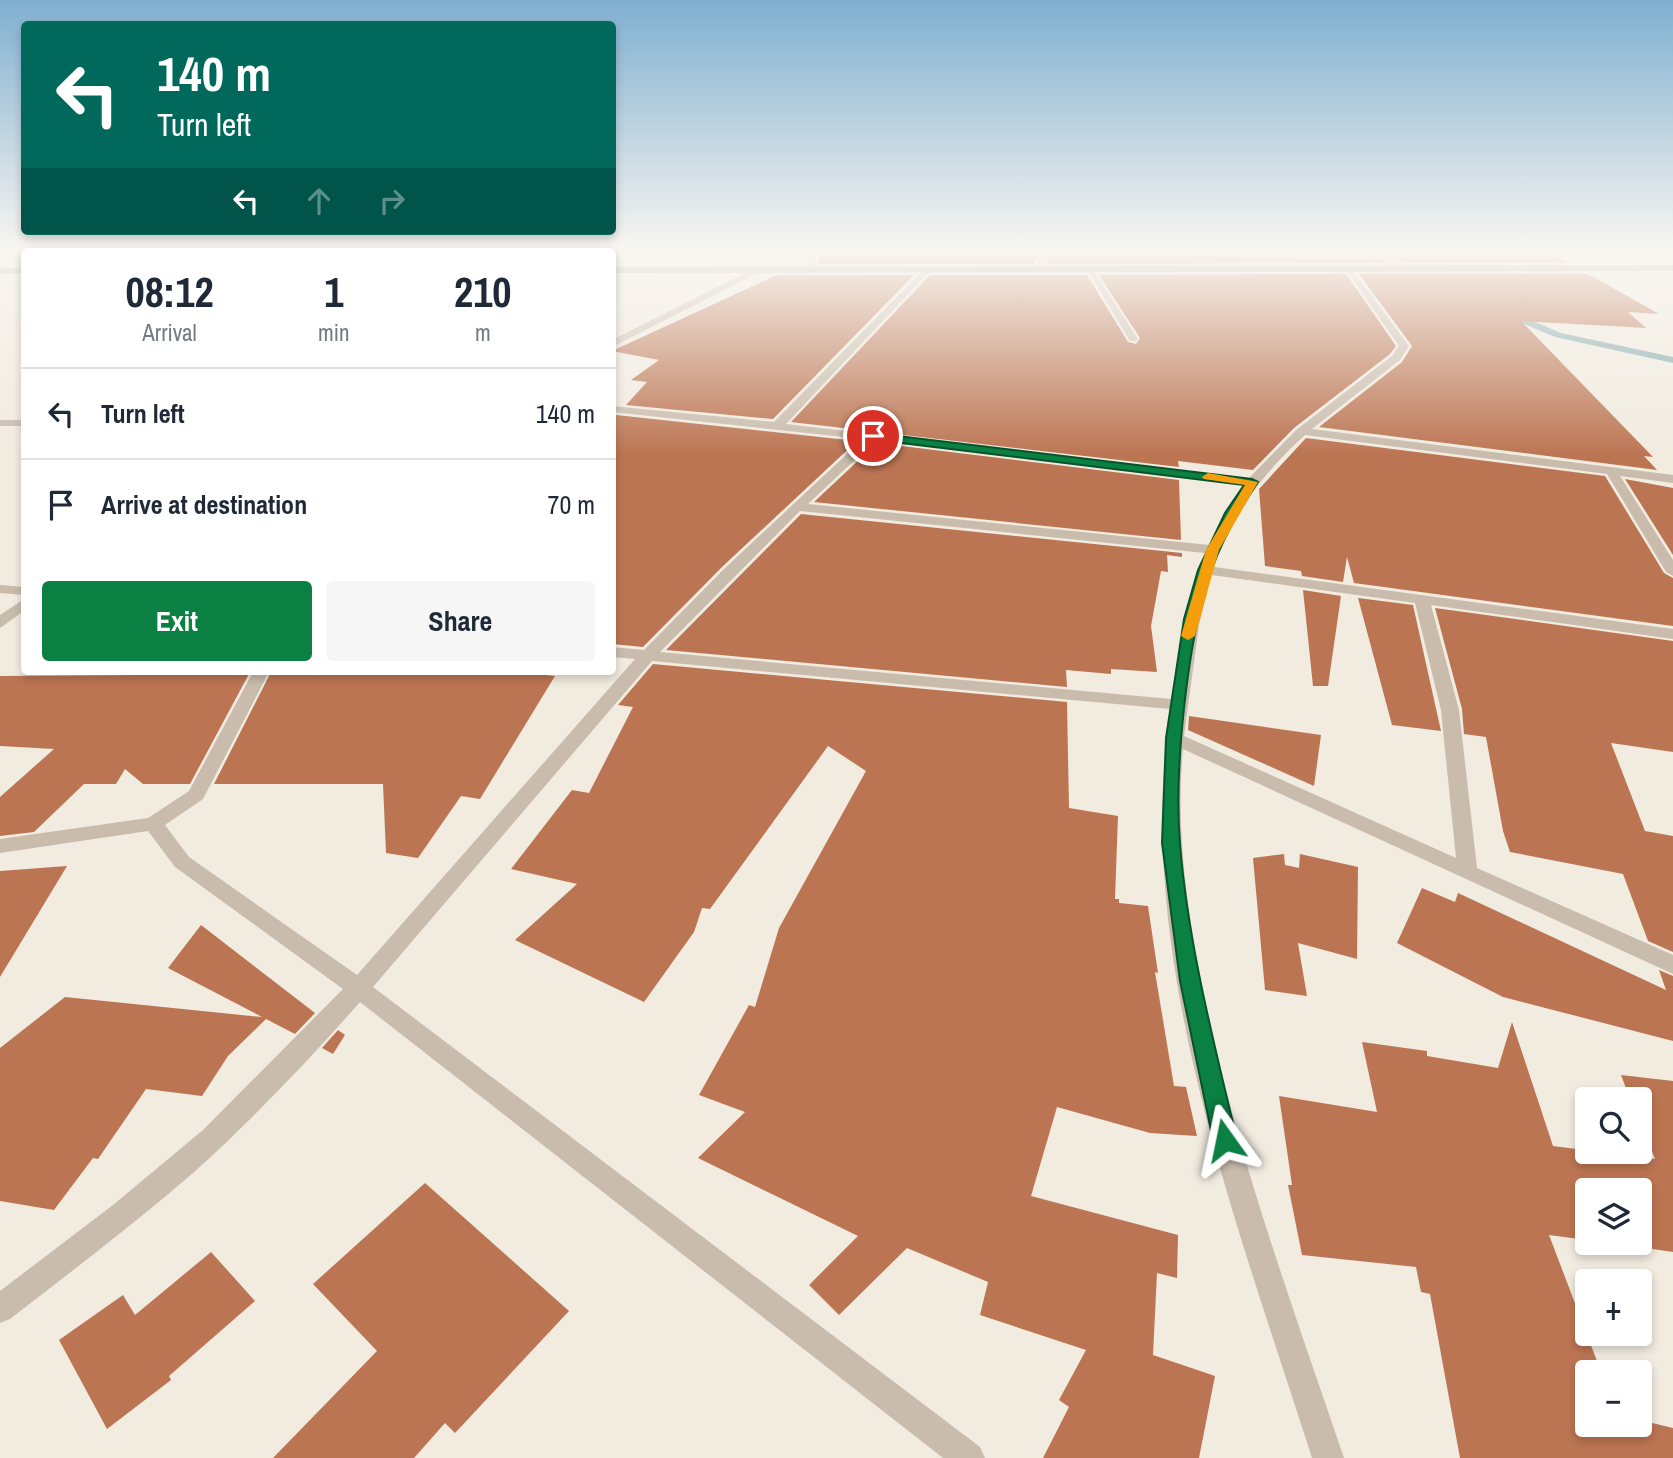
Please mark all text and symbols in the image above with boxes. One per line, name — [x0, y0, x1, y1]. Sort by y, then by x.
text: 140 m — [157, 40, 271, 106]
icon: left — [42, 49, 133, 140]
text: Turn left — [157, 103, 251, 146]
icon: left — [227, 182, 265, 220]
icon: ahead — [300, 182, 338, 220]
icon: right — [373, 182, 411, 220]
text: 08:12 — [126, 264, 214, 320]
text: 1 — [324, 264, 343, 320]
text: 210 — [454, 264, 512, 320]
text: Arrival — [142, 317, 197, 348]
text: min — [318, 317, 350, 348]
text: m — [475, 317, 491, 348]
icon: left — [42, 395, 80, 433]
text: Turn left — [101, 396, 185, 431]
text: 140 m — [536, 396, 595, 431]
pin — [843, 406, 903, 466]
icon: arrive — [854, 417, 892, 455]
icon: arrive — [42, 486, 80, 524]
text: Arrive at destination — [101, 487, 307, 522]
text: 70 m — [548, 487, 595, 522]
button: Exit — [42, 581, 312, 661]
button: Share — [326, 581, 595, 661]
map controls — [1575, 1087, 1652, 1437]
button: search — [1575, 1087, 1652, 1164]
position arrow — [1188, 1103, 1262, 1177]
button: layers — [1575, 1178, 1652, 1255]
button: + — [1575, 1269, 1652, 1346]
button: − — [1575, 1360, 1652, 1437]

